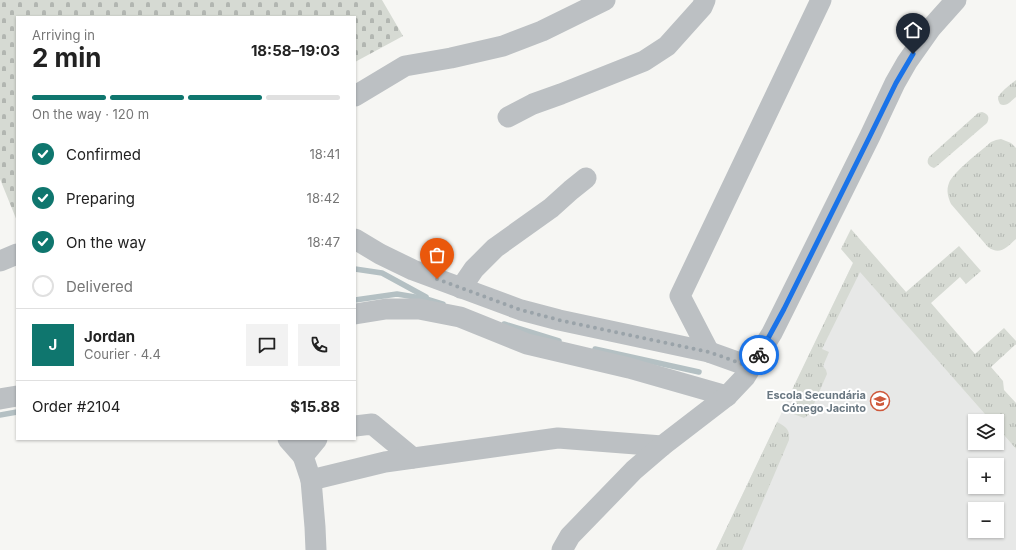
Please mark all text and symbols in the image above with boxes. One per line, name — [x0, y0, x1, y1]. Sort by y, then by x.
pin — [896, 13, 930, 54]
icon: home — [902, 19, 924, 41]
text: Arriving in — [32, 27, 95, 43]
text: 18:58–19:03 — [251, 41, 340, 60]
text: 2 min — [32, 42, 102, 73]
text: On the way · 120 m — [32, 106, 149, 122]
icon: check — [32, 143, 54, 165]
text: Confirmed — [66, 145, 141, 164]
text: 18:41 — [309, 146, 340, 162]
icon: check — [32, 187, 54, 209]
text: Preparing — [66, 189, 135, 208]
text: 18:42 — [307, 190, 340, 206]
icon: check — [32, 231, 54, 253]
text: On the way — [66, 233, 146, 252]
text: 18:47 — [307, 234, 340, 250]
pin — [420, 238, 454, 279]
icon: bag — [426, 244, 448, 266]
text: Delivered — [66, 277, 133, 296]
button: chat — [246, 324, 288, 366]
button: phone — [298, 324, 340, 366]
text: Jordan — [84, 327, 135, 346]
text: J — [49, 335, 57, 354]
courier — [739, 335, 779, 375]
icon: bike — [748, 344, 770, 366]
text: Courier · 4.4 — [84, 346, 161, 362]
place label: Escola Secundária Cónego Jacinto — [767, 388, 866, 415]
school or university icon: Escola Secundária Cónego Jacinto — [869, 390, 891, 412]
text: Order #2104 — [32, 397, 121, 416]
text: $15.88 — [290, 397, 340, 416]
map controls — [968, 414, 1004, 538]
button: layers — [968, 414, 1004, 450]
button: + — [968, 458, 1004, 494]
button: − — [968, 502, 1004, 538]

